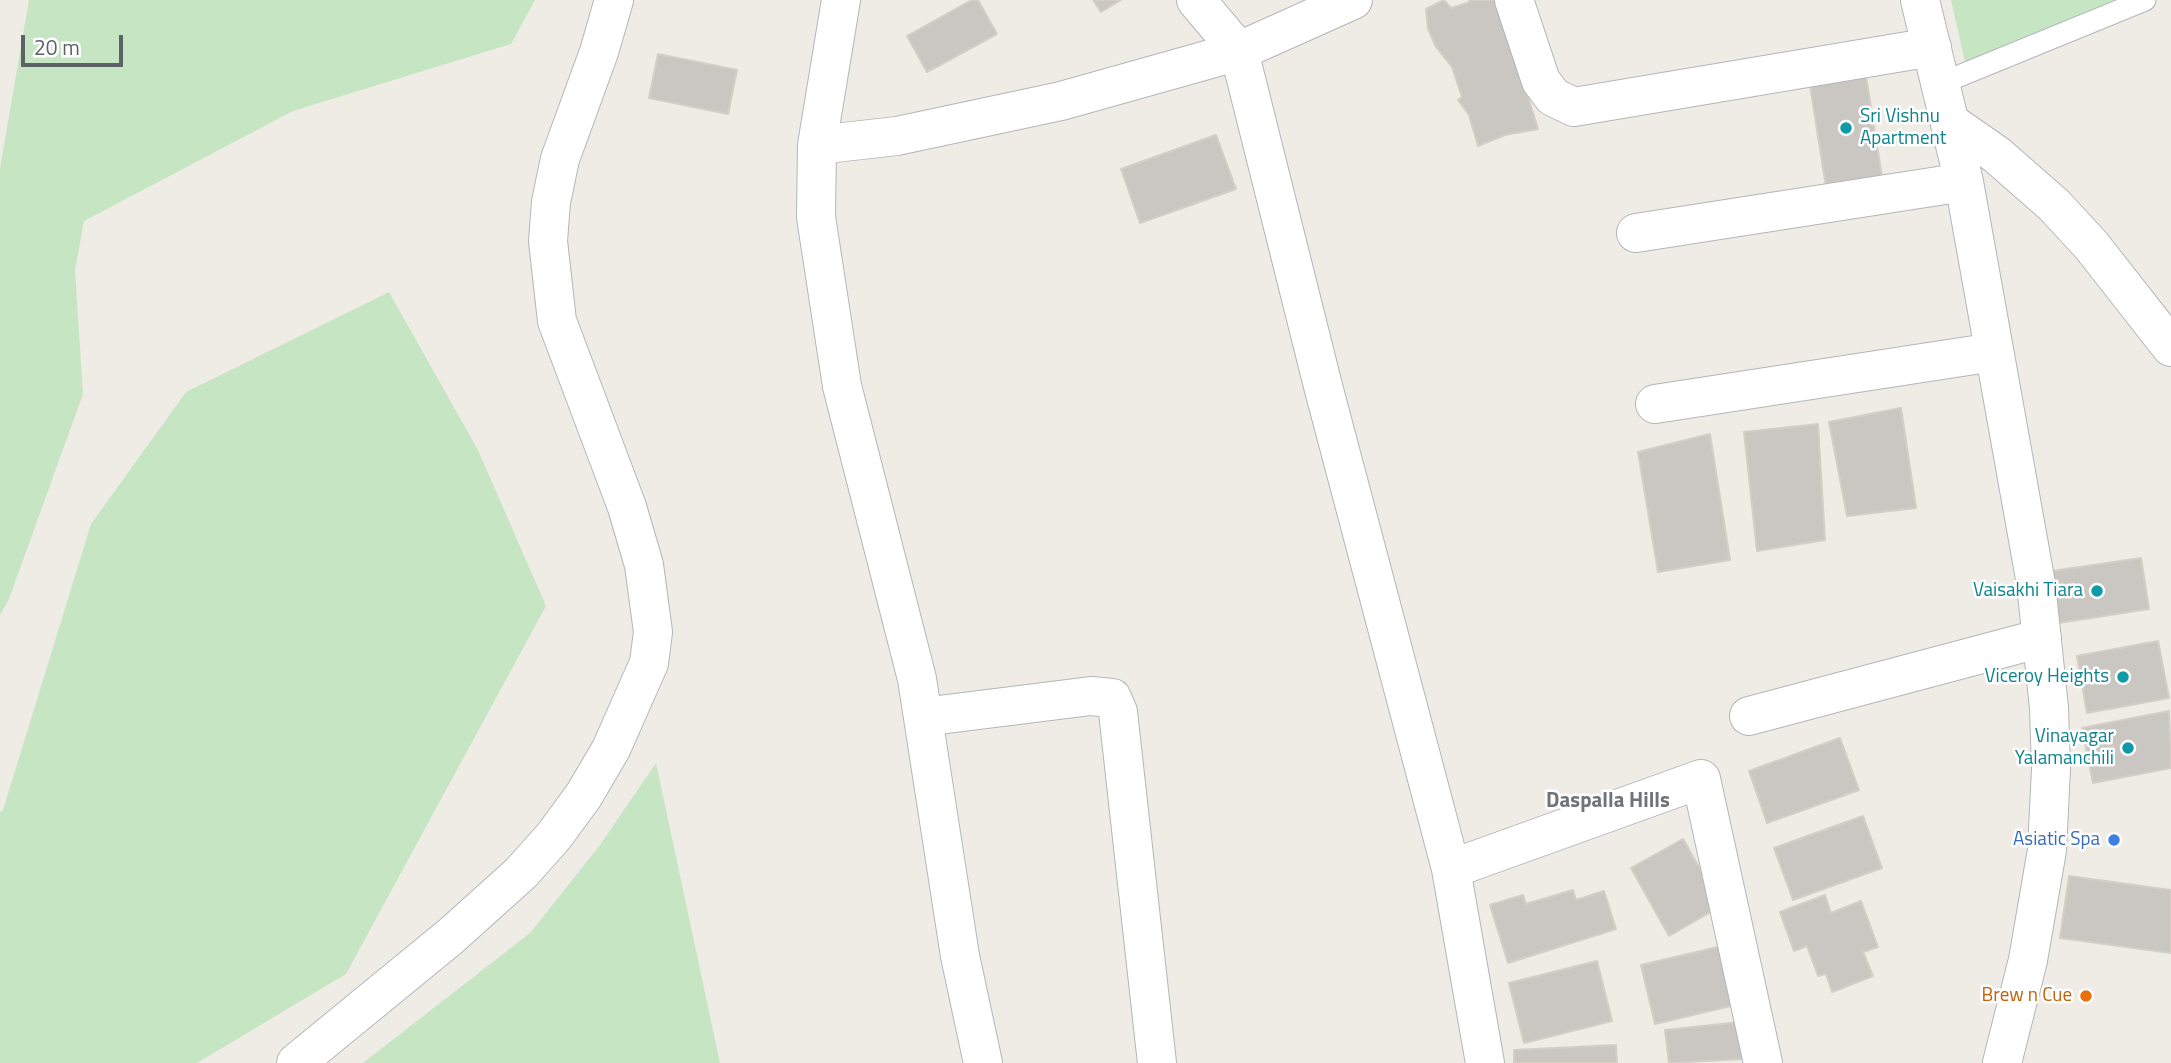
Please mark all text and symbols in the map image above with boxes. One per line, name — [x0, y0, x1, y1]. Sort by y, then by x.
scale bar — [24, 21, 126, 65]
text: 20 m — [34, 31, 80, 63]
place label: Sri Vishnu Apartment — [1860, 106, 1946, 150]
marker: Sri Vishnu Apartment — [1838, 120, 1854, 136]
place label: Vaisakhi Tiara — [1973, 580, 2083, 602]
marker: Vaisakhi Tiara — [2089, 583, 2105, 599]
place label: Viceroy Heights — [1985, 666, 2109, 688]
marker: Viceroy Heights — [2115, 669, 2131, 685]
place label: Vinayagar Yalamanchili — [2015, 726, 2114, 770]
marker: Vinayagar Yalamanchili — [2120, 740, 2136, 756]
district label: Daspalla Hills — [1546, 789, 1670, 815]
place label: Asiatic Spa — [2013, 829, 2100, 851]
marker: Asiatic Spa — [2106, 832, 2122, 848]
place label: Brew n Cue — [1982, 985, 2072, 1007]
marker: Brew n Cue — [2078, 988, 2094, 1004]

